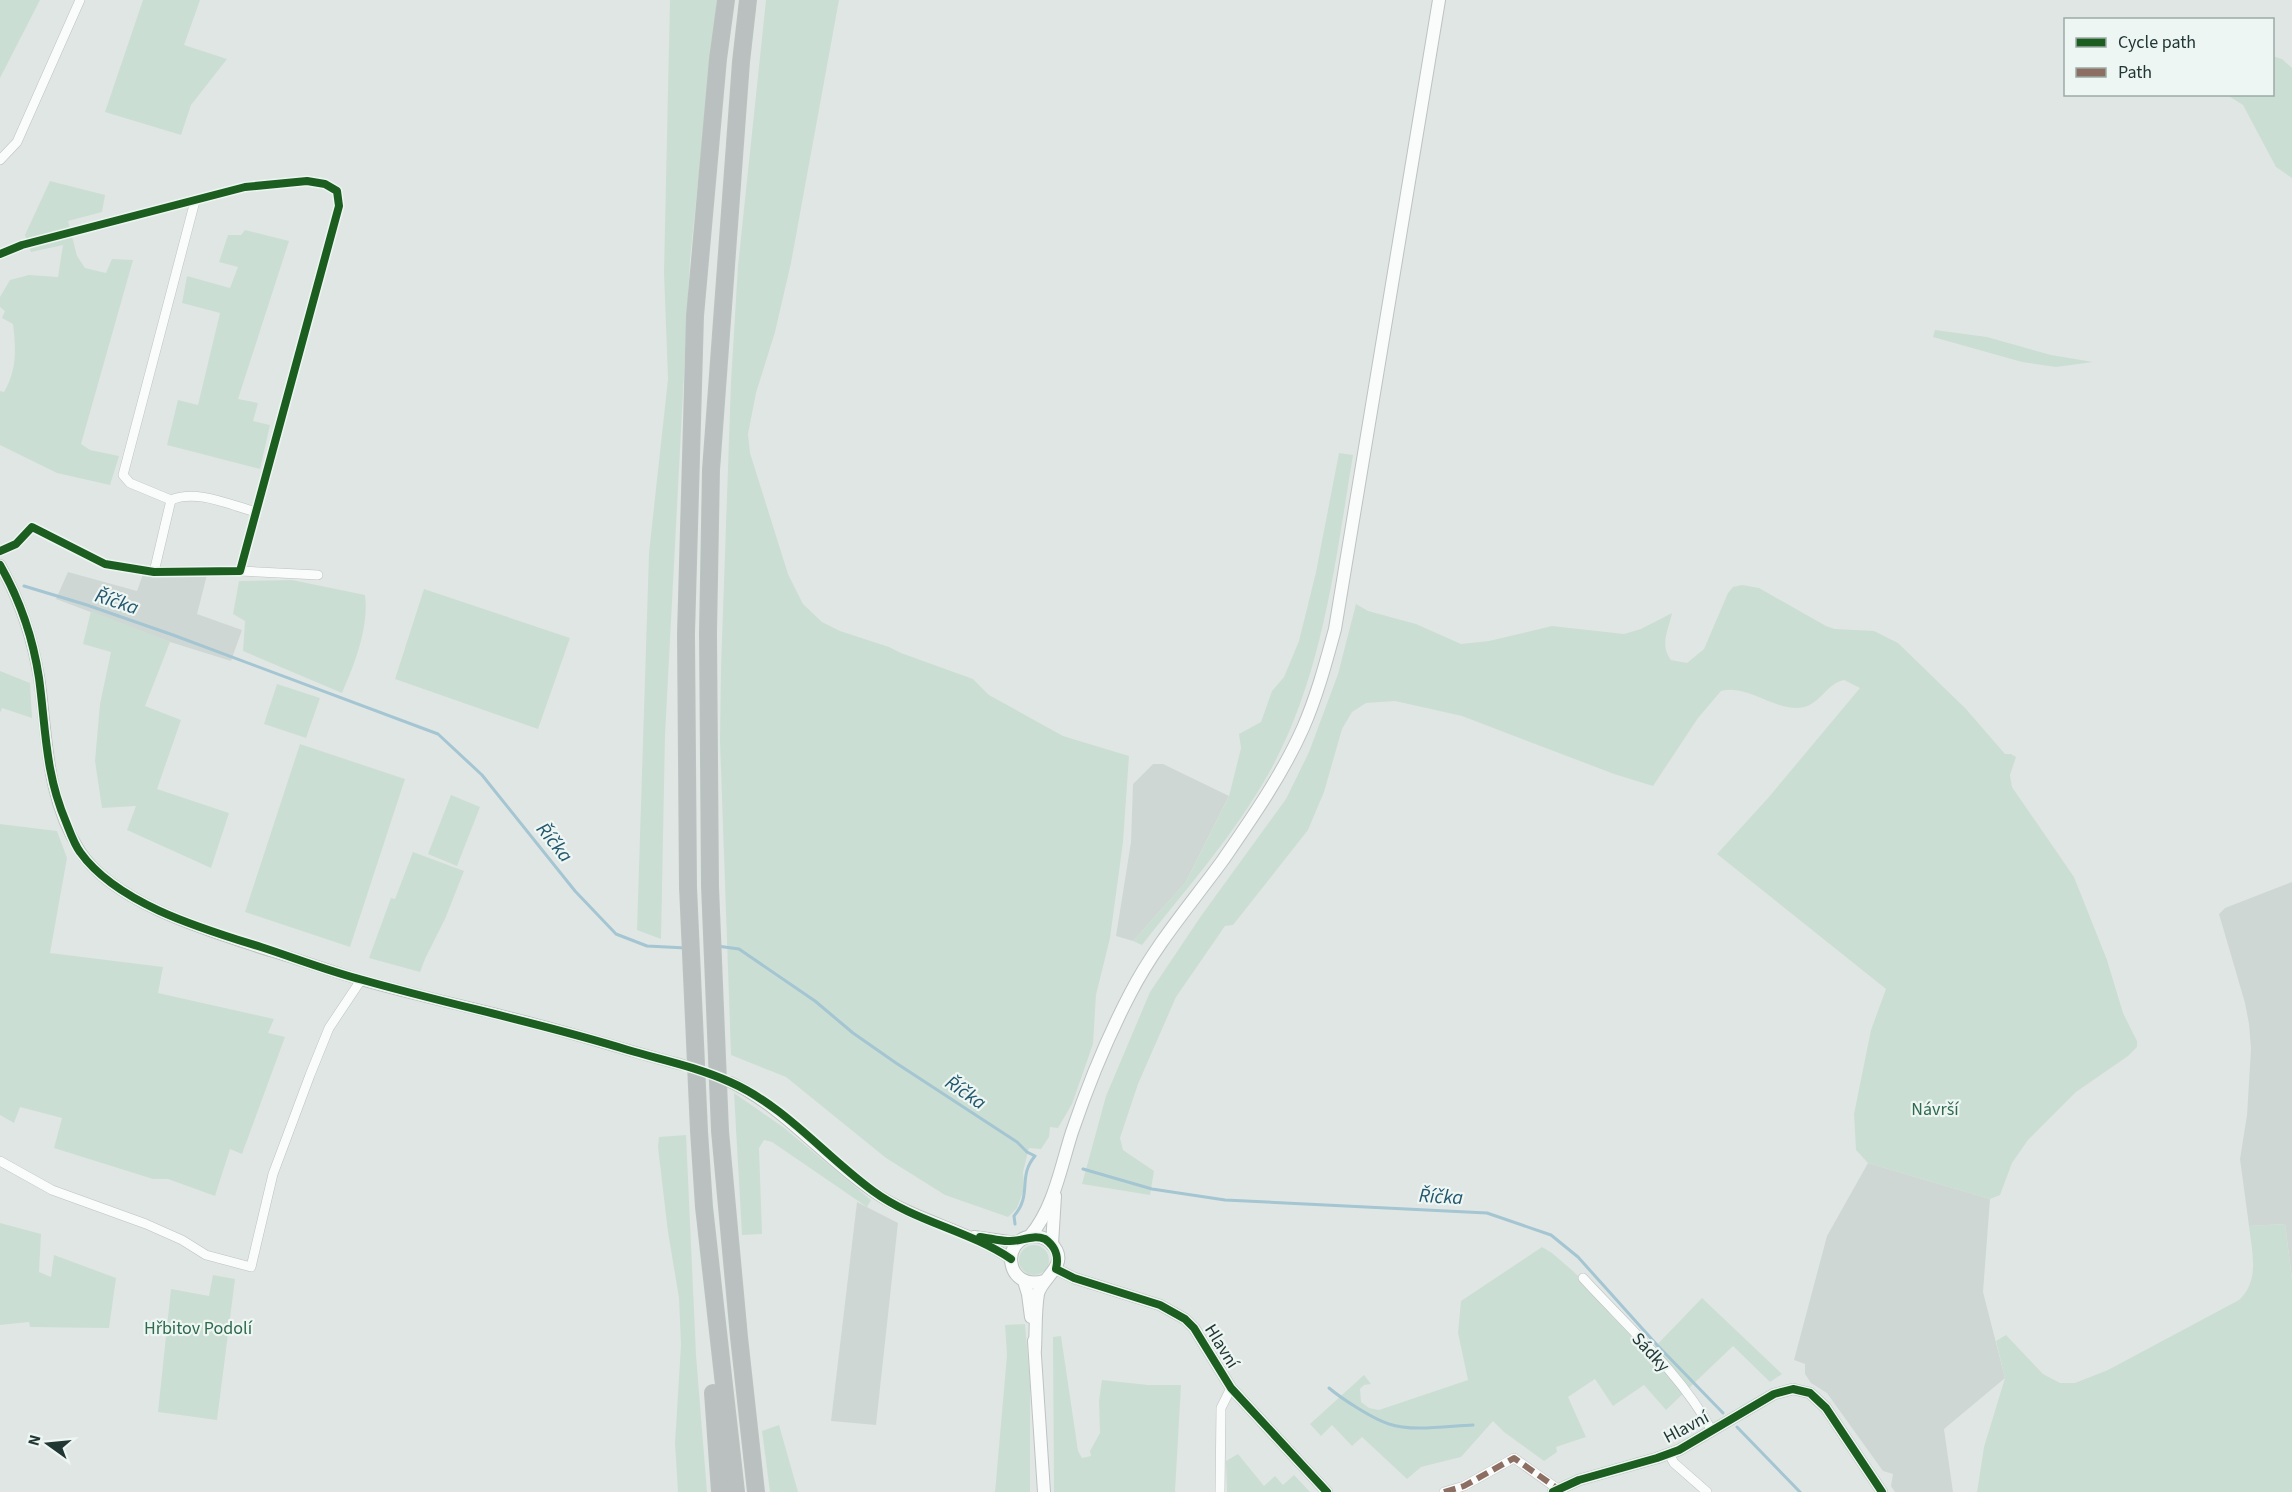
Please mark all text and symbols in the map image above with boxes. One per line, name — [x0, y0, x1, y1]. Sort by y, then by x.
legend — [2064, 18, 2274, 96]
text: Cycle path — [2118, 30, 2196, 55]
text: Path — [2118, 60, 2152, 85]
water label: Říčka — [91, 582, 142, 622]
water label: Říčka — [529, 817, 579, 869]
water label: Říčka — [939, 1069, 992, 1117]
park label: Návrší — [1911, 1097, 1959, 1122]
water label: Říčka — [1418, 1182, 1464, 1212]
park label: Hřbitov Podolí — [144, 1316, 253, 1341]
street label: Hlavní — [1198, 1319, 1245, 1374]
street label: Sádky — [1626, 1327, 1676, 1378]
street label: Hlavní — [1659, 1405, 1714, 1450]
north arrow — [18, 1414, 78, 1474]
text: N — [22, 1432, 46, 1448]

